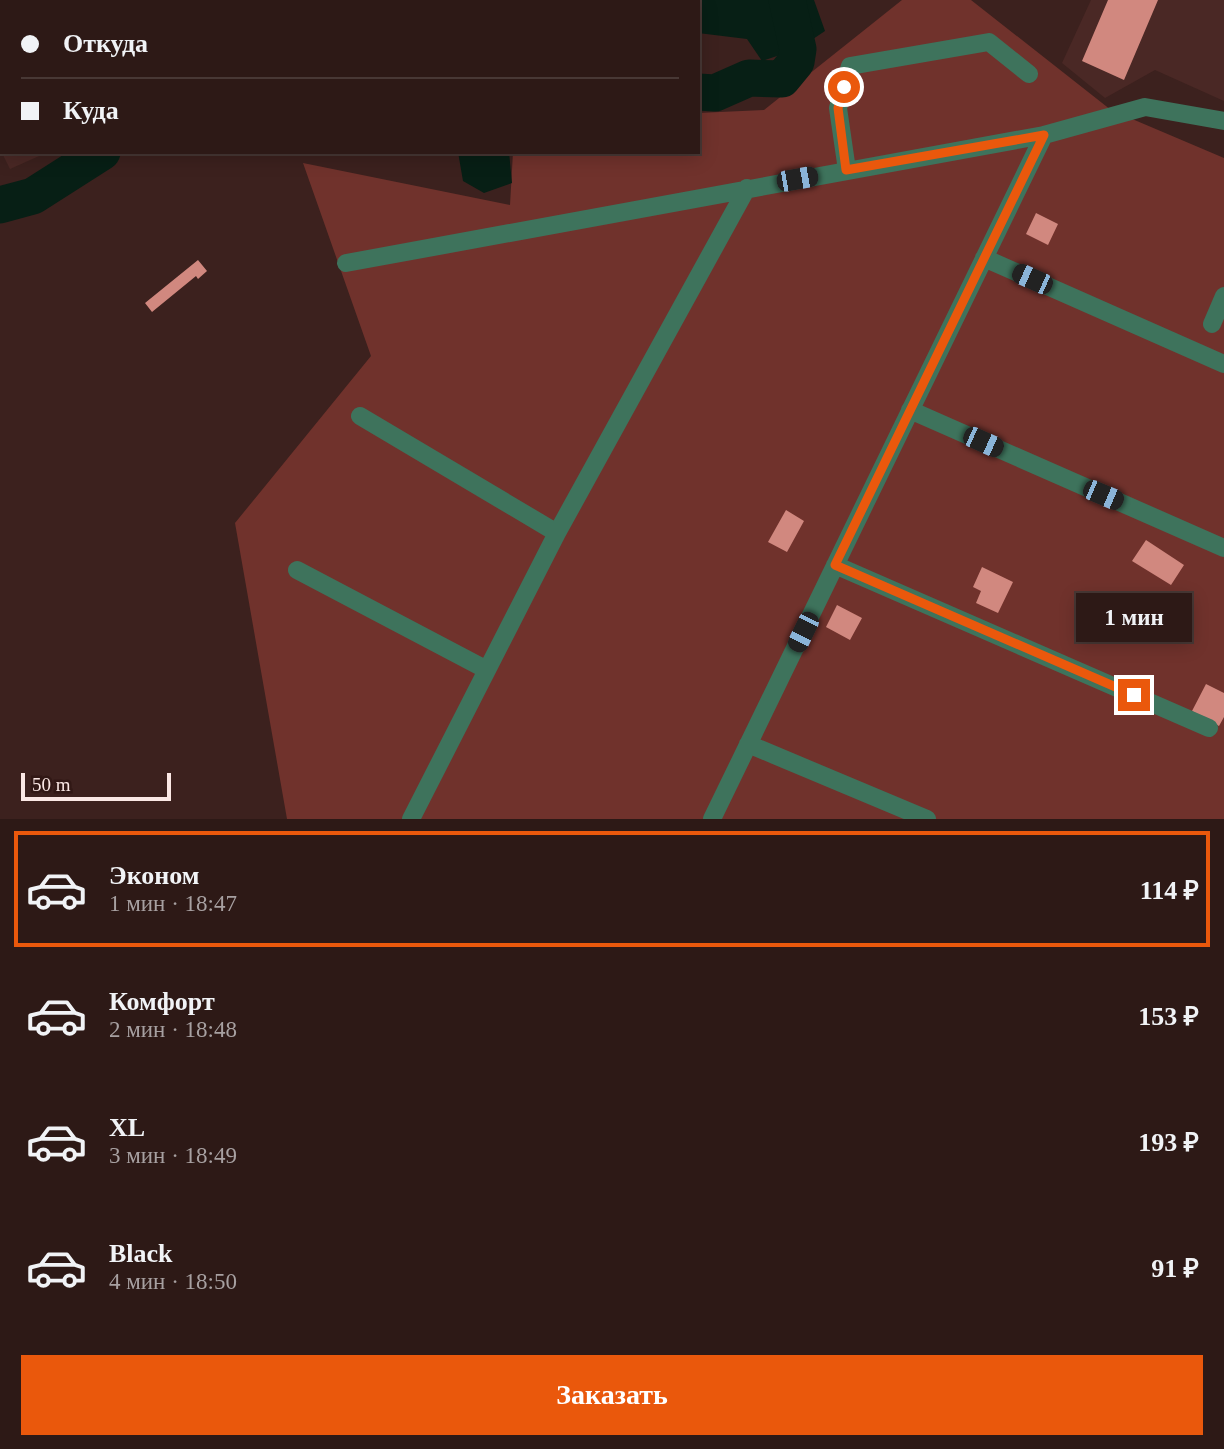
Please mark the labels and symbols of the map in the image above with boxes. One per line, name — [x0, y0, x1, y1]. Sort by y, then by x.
route start — [828, 71, 860, 103]
car — [775, 165, 820, 193]
car — [1009, 261, 1056, 297]
car — [960, 424, 1007, 460]
car — [1080, 477, 1127, 513]
callout: 1 мин — [1076, 594, 1192, 642]
car — [785, 609, 822, 655]
route end — [1118, 679, 1150, 711]
scale bar — [21, 770, 172, 802]

